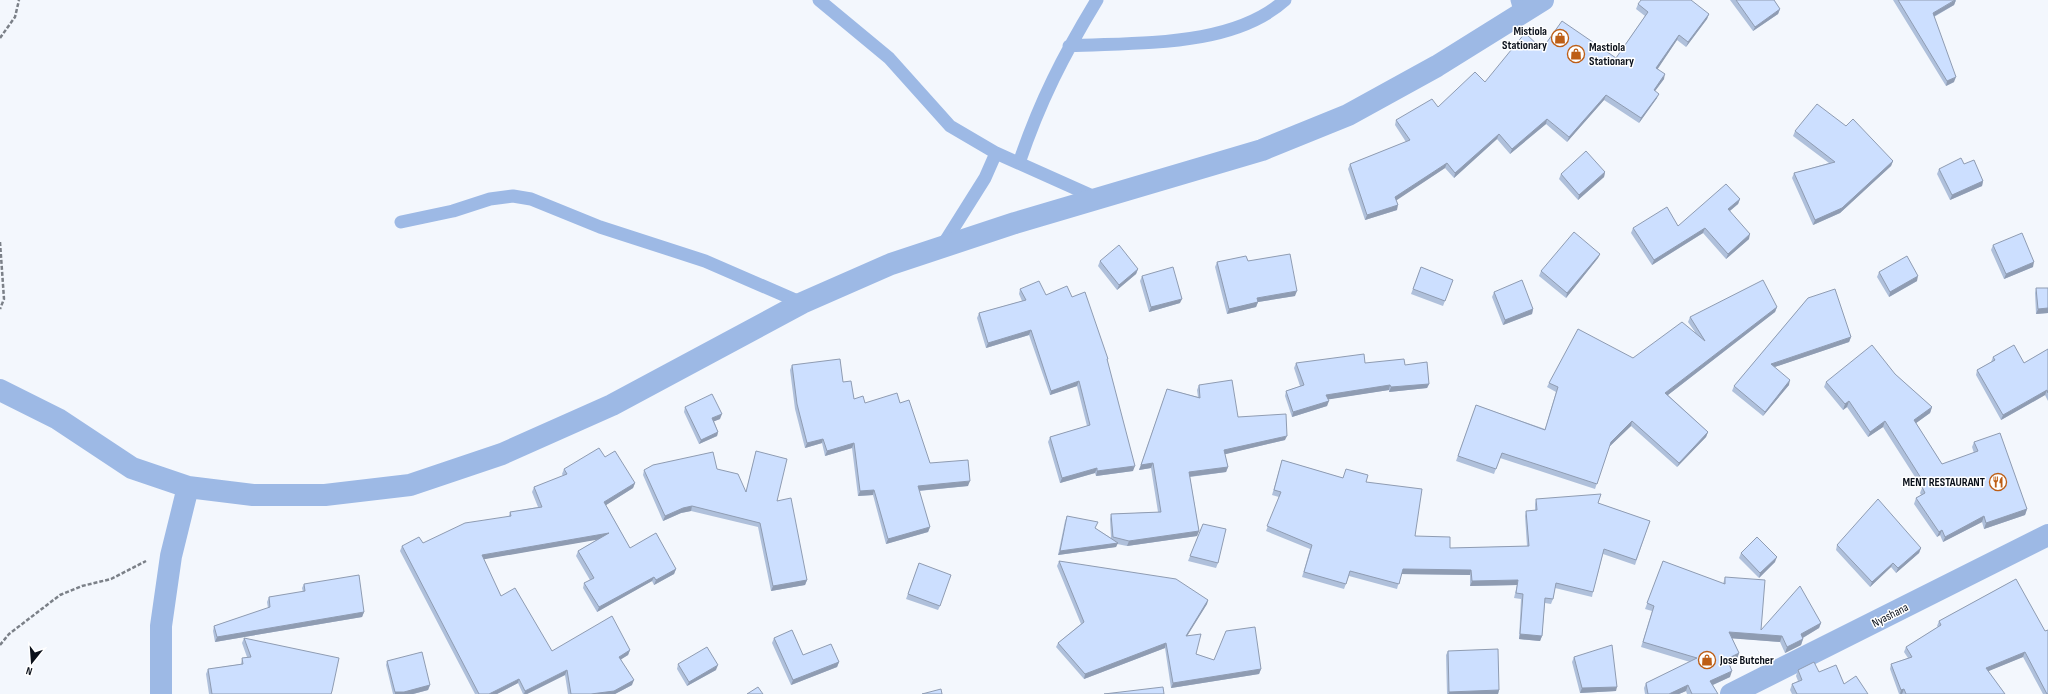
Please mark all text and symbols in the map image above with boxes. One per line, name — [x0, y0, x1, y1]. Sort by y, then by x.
place label: Mistiola Stationary — [1502, 24, 1547, 53]
shop icon: Mistiola Stationary — [1550, 28, 1570, 48]
place label: Mastiola Stationary — [1589, 40, 1634, 69]
shop icon: Mastiola Stationary — [1566, 44, 1586, 64]
restaurant icon: MENT RESTAURANT — [1988, 472, 2008, 492]
place label: MENT RESTAURANT — [1902, 475, 1985, 490]
street label: Nyashana — [1869, 600, 1911, 631]
north arrow — [12, 642, 52, 682]
shop icon: Jose Butcher — [1697, 650, 1717, 670]
place label: Jose Butcher — [1719, 653, 1774, 668]
text: N — [24, 664, 34, 678]

